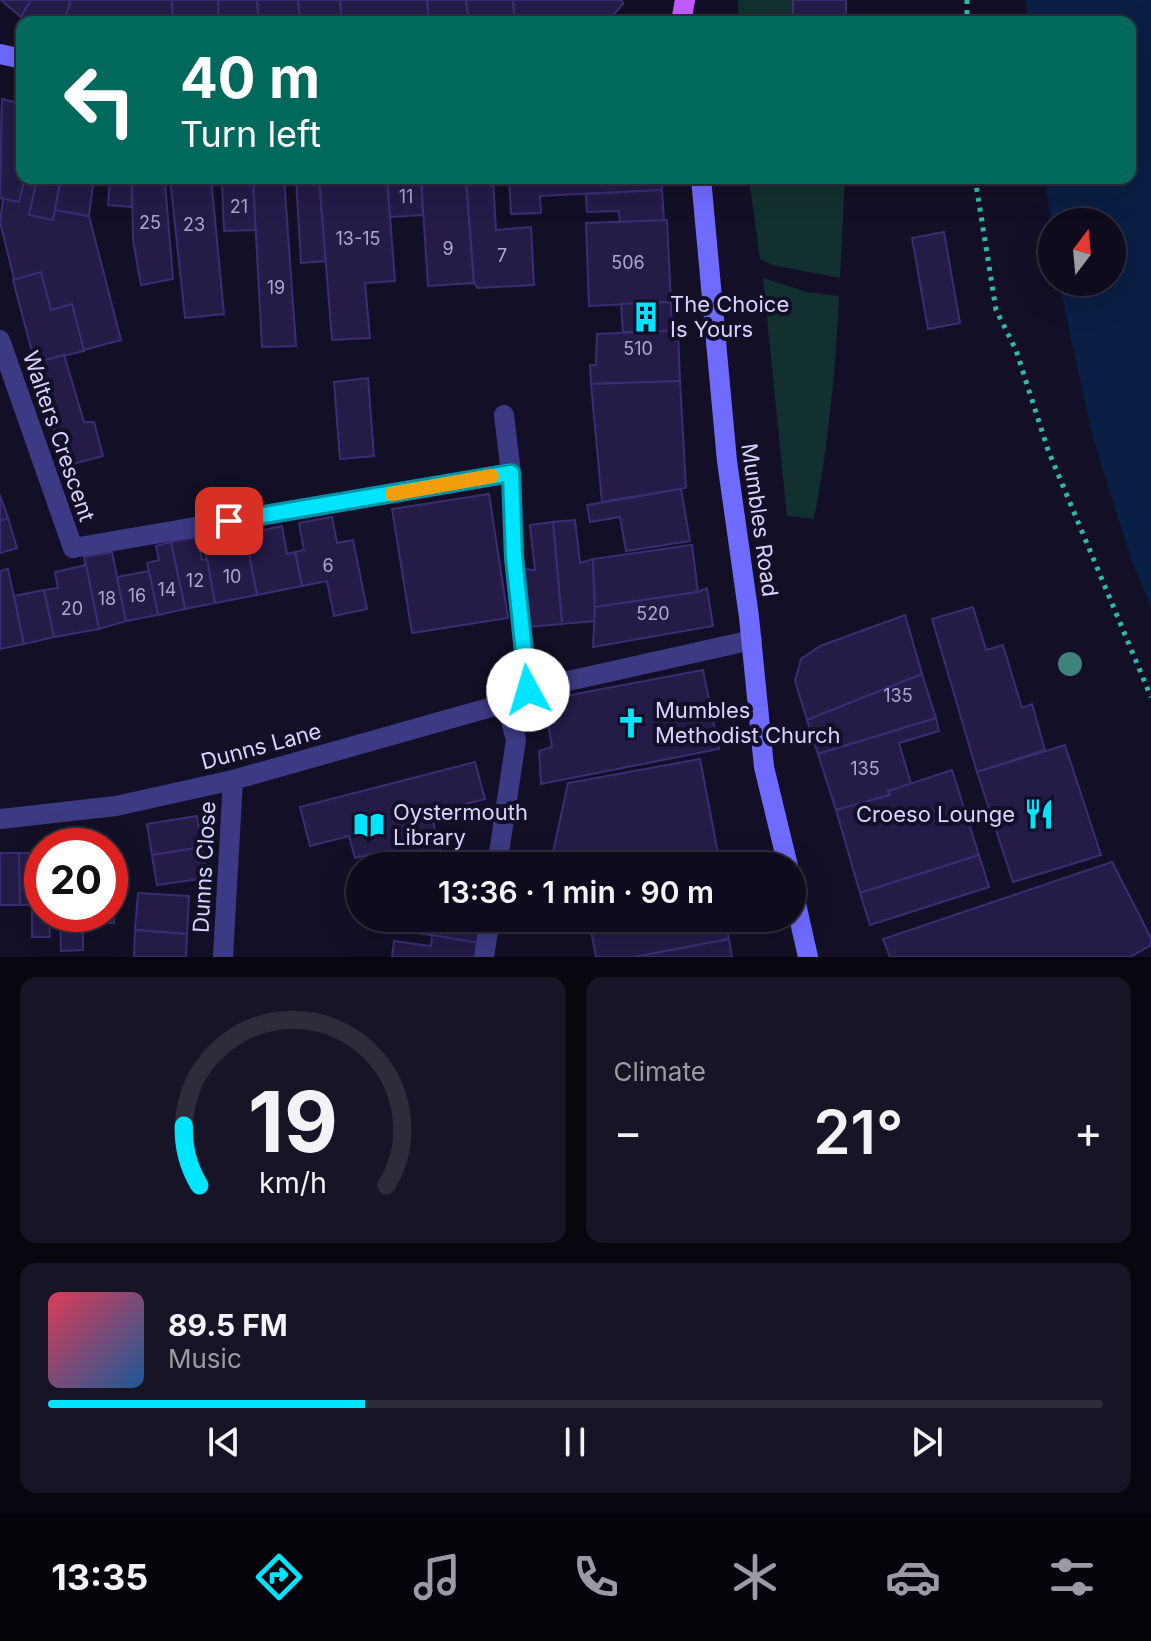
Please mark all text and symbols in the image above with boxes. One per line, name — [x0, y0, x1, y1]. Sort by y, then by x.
text: 40 m — [180, 44, 320, 112]
icon: left — [48, 48, 152, 152]
text: Turn left — [180, 112, 321, 156]
house number: 11 — [399, 186, 413, 207]
house number: 21 — [230, 196, 248, 217]
north arrow — [1038, 208, 1126, 296]
map controls — [1038, 208, 1126, 296]
house number: 25 — [139, 212, 161, 233]
house number: 23 — [183, 214, 205, 235]
house number: 13-15 — [336, 228, 380, 249]
house number: 9 — [442, 238, 454, 259]
house number: 7 — [497, 245, 507, 266]
house number: 506 — [611, 252, 645, 273]
house number: 19 — [267, 277, 285, 298]
place label: The Choice Is Yours — [670, 291, 789, 342]
building icon: The Choice Is Yours — [629, 300, 663, 334]
house number: 510 — [623, 338, 653, 359]
street label: Walters Crescent — [18, 347, 100, 525]
street label: Mumbles Road — [736, 442, 784, 598]
pin — [195, 487, 263, 555]
icon: arrive — [207, 499, 251, 543]
house number: 6 — [322, 555, 334, 576]
house number: 10 — [223, 566, 241, 587]
house number: 12 — [186, 570, 204, 591]
house number: 14 — [158, 579, 176, 600]
house number: 16 — [128, 585, 146, 606]
house number: 18 — [98, 588, 116, 609]
house number: 20 — [61, 598, 83, 619]
house number: 520 — [636, 603, 670, 624]
position arrow — [486, 648, 570, 732]
house number: 135 — [883, 685, 913, 706]
place label: Mumbles Methodist Church — [655, 697, 840, 748]
church icon: Mumbles Methodist Church — [614, 706, 648, 740]
street label: Dunns Lane — [198, 717, 324, 775]
house number: 135 — [850, 758, 880, 779]
restaurant icon: Croeso Lounge — [1022, 797, 1056, 831]
place label: Oystermouth Library — [393, 799, 528, 850]
street label: Dunns Close — [188, 801, 220, 933]
place label: Croeso Lounge — [856, 801, 1015, 827]
library icon: Oystermouth Library — [352, 808, 386, 842]
speed limit sign: 20 — [24, 828, 128, 932]
text: 13:36 · 1 min · 90 m — [438, 874, 714, 910]
text: Climate — [614, 1056, 706, 1087]
text: 19 — [248, 1071, 338, 1172]
text: 21° — [813, 1096, 903, 1168]
text: − — [614, 1105, 643, 1159]
text: + — [1074, 1105, 1103, 1159]
text: km/h — [259, 1165, 327, 1200]
text: 89.5 FM — [168, 1307, 288, 1343]
text: Music — [168, 1343, 242, 1374]
icon: previous — [202, 1420, 246, 1464]
icon: pause — [553, 1420, 597, 1464]
icon: next — [905, 1420, 949, 1464]
icon: directions — [251, 1549, 307, 1605]
icon: music — [409, 1549, 465, 1605]
icon: phone — [568, 1549, 624, 1605]
icon: climate — [727, 1549, 783, 1605]
icon: car — [885, 1549, 941, 1605]
icon: filters — [1044, 1549, 1100, 1605]
text: 13:35 — [51, 1555, 148, 1599]

